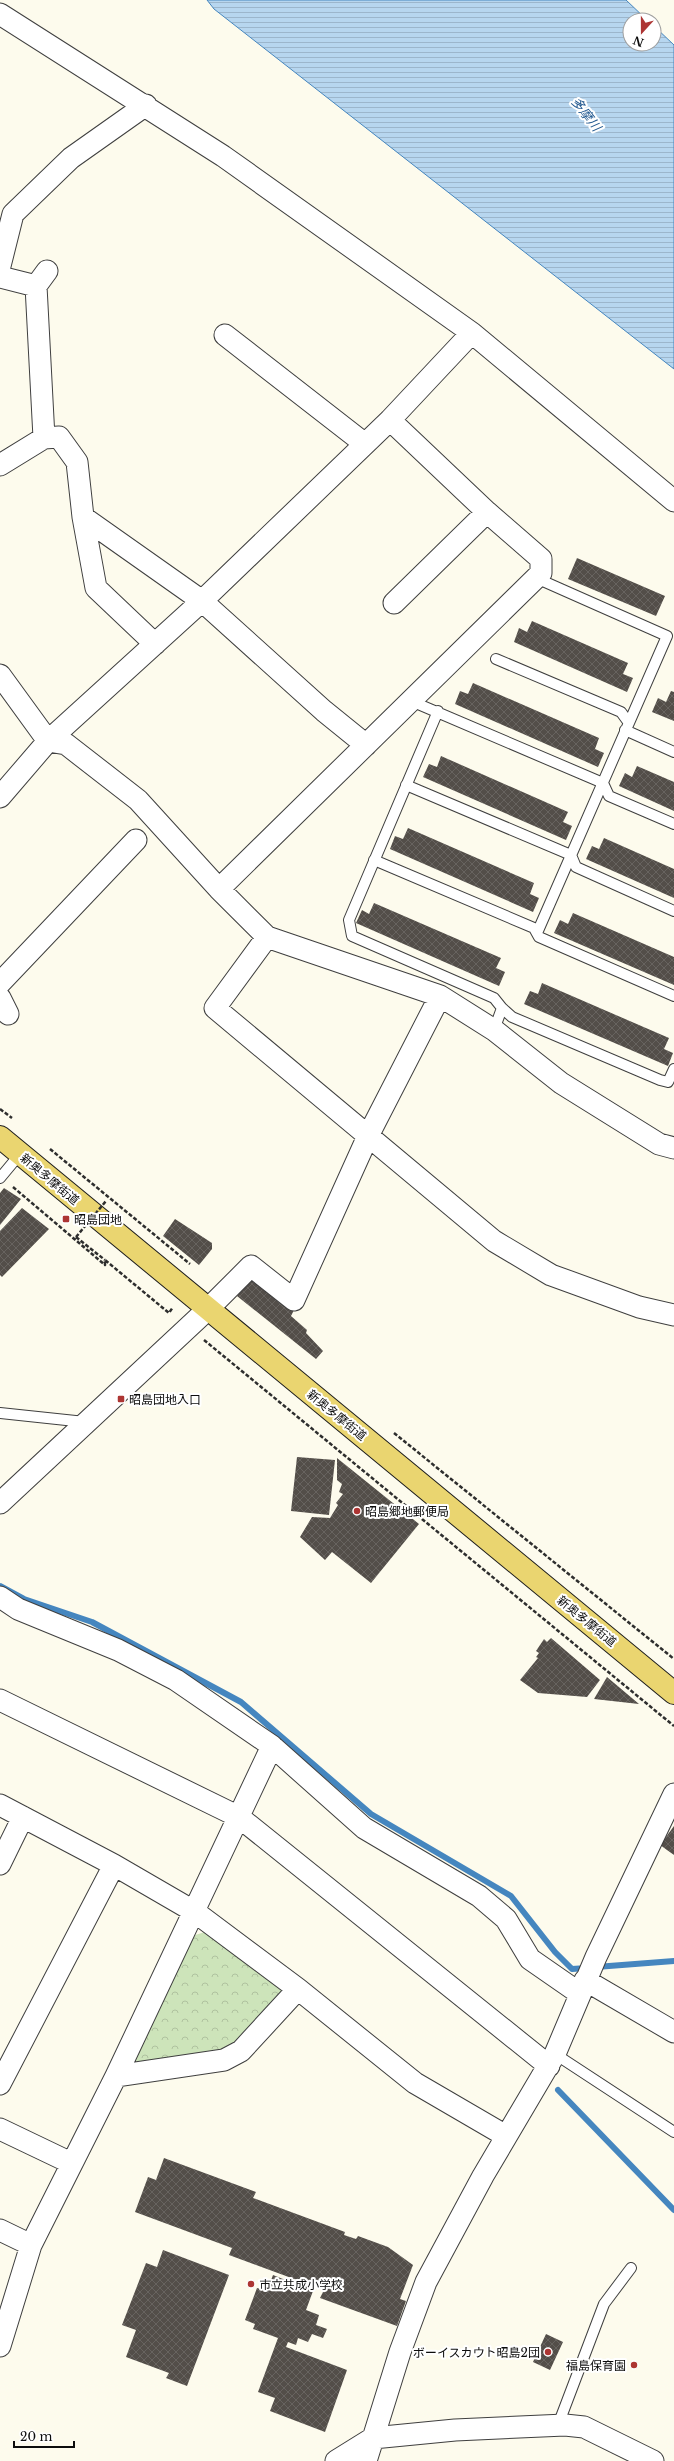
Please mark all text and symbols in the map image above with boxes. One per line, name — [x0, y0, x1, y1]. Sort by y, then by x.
north arrow — [622, 12, 662, 52]
text: N — [630, 33, 646, 50]
water label: 多摩川 — [567, 93, 606, 136]
street label: 新奥多摩街道 — [18, 1150, 82, 1208]
place label: 昭島団地 — [74, 1212, 122, 1227]
marker: 昭島団地 — [61, 1214, 71, 1224]
street label: 新奥多摩街道 — [304, 1387, 370, 1443]
place label: 昭島団地入口 — [129, 1392, 201, 1407]
marker: 昭島団地入口 — [116, 1394, 126, 1404]
place label: 昭島郷地郵便局 — [365, 1504, 449, 1519]
marker: 昭島郷地郵便局 — [352, 1506, 362, 1516]
street label: 新奥多摩街道 — [554, 1593, 620, 1649]
place label: 市立共成小学校 — [259, 2277, 343, 2292]
marker: 市立共成小学校 — [246, 2279, 256, 2289]
place label: ボーイスカウト昭島2団 — [413, 2345, 540, 2360]
marker: ボーイスカウト昭島2団 — [543, 2347, 553, 2357]
place label: 福島保育園 — [566, 2358, 626, 2373]
marker: 福島保育園 — [629, 2360, 639, 2370]
scale bar — [14, 2423, 74, 2449]
text: 20 m — [20, 2429, 52, 2444]

